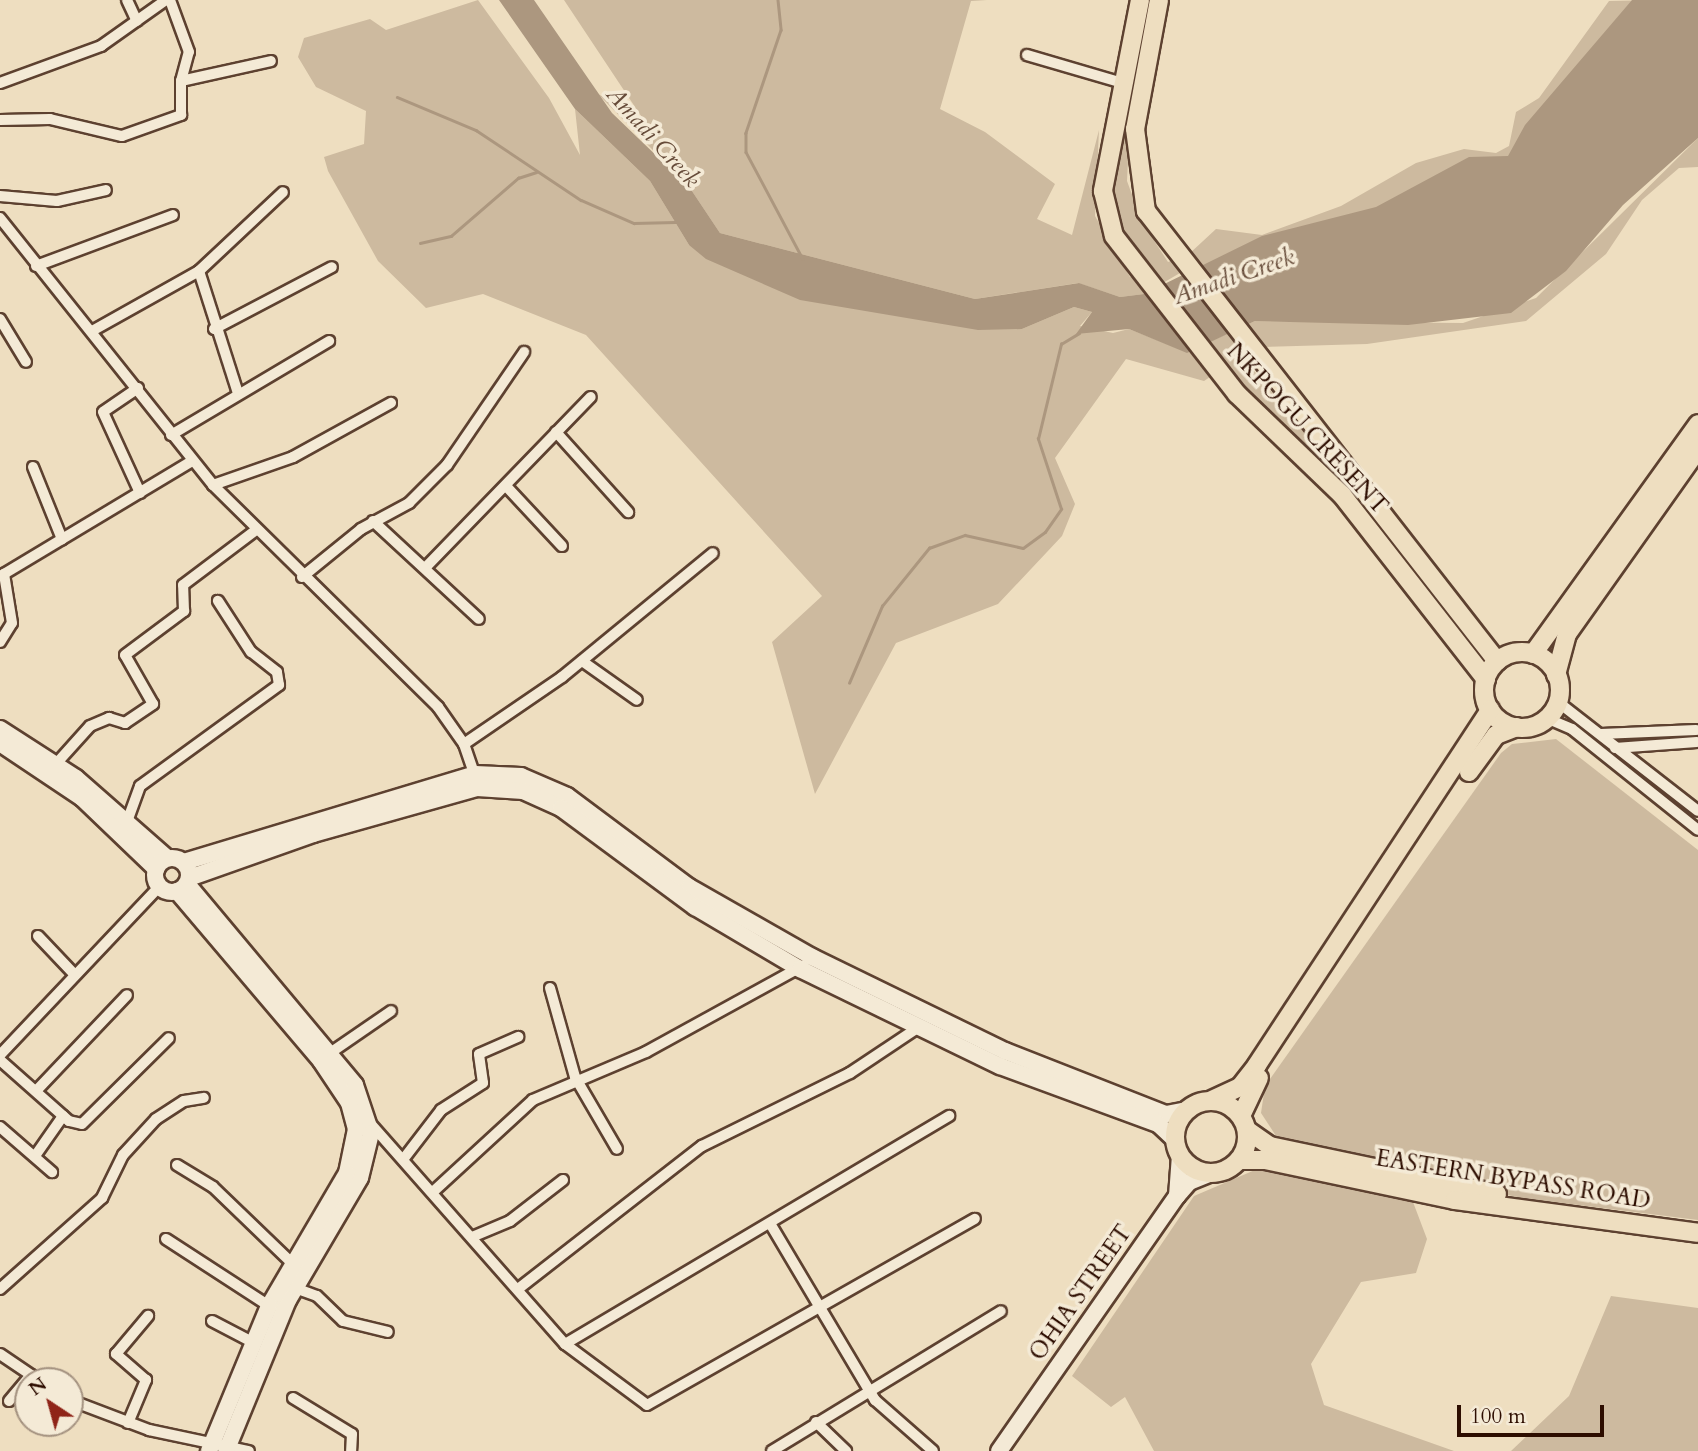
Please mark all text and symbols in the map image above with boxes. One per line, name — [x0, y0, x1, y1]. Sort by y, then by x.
water label: Amadi Creek — [600, 80, 706, 194]
water label: Amadi Creek — [1169, 243, 1299, 311]
street label: NKPOGU CRESENT — [1221, 338, 1393, 520]
street label: EASTERN BYPASS ROAD — [1374, 1145, 1652, 1215]
street label: OHIA STREET — [1024, 1220, 1138, 1366]
north arrow — [14, 1367, 84, 1437]
text: N — [24, 1371, 52, 1402]
scale bar — [1460, 1392, 1607, 1436]
text: 100 m — [1470, 1402, 1526, 1431]

